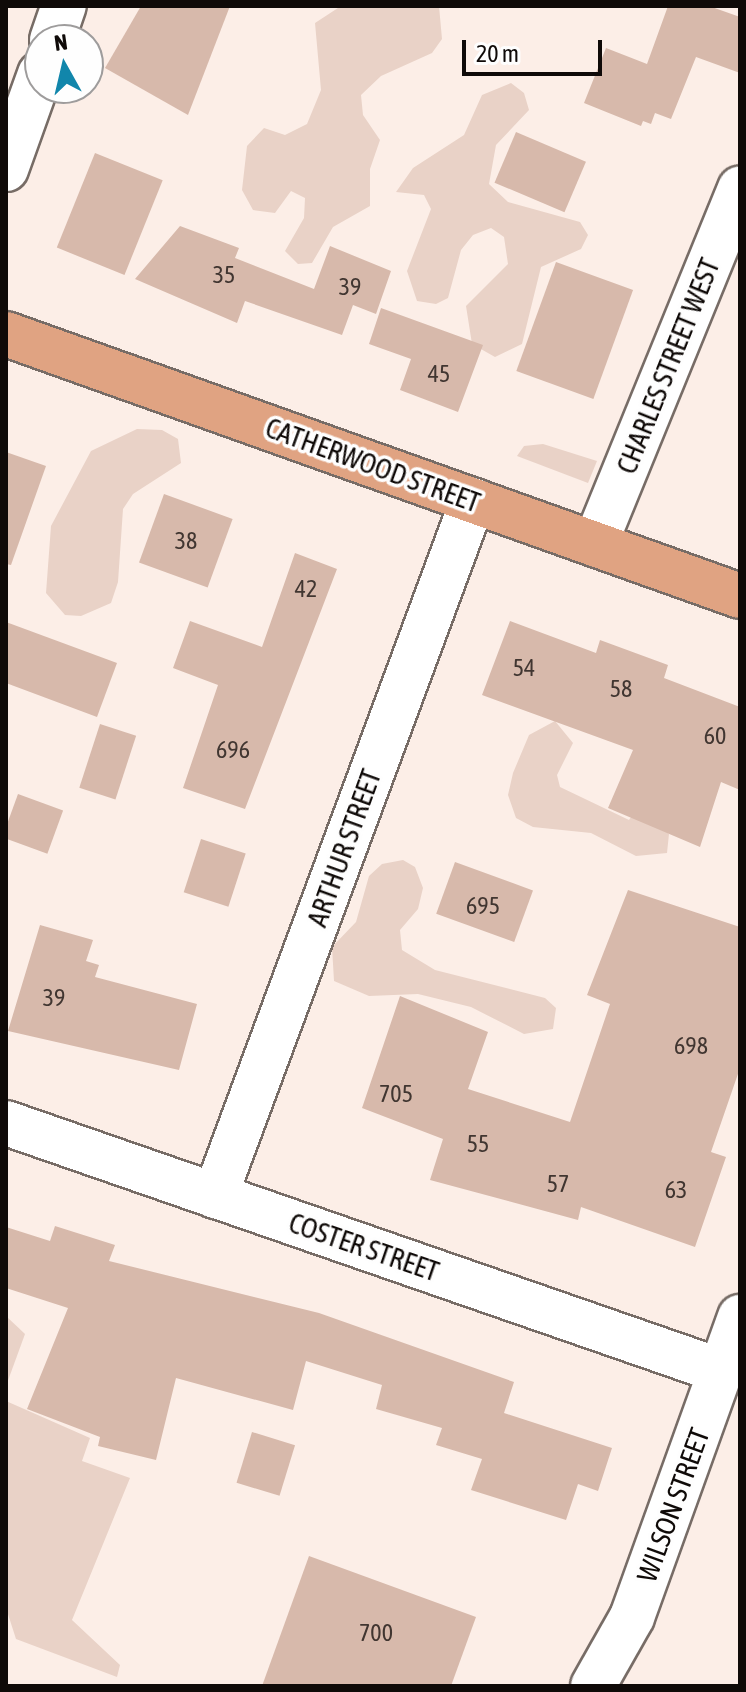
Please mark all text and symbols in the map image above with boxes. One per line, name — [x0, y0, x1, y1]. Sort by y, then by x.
north arrow — [24, 24, 104, 104]
scale bar — [466, 24, 606, 74]
text: N — [53, 28, 69, 56]
text: 20 m — [476, 40, 519, 67]
street label: CHARLES STREET WEST — [609, 253, 727, 479]
house number: 35 — [213, 261, 235, 289]
house number: 39 — [339, 273, 361, 301]
house number: 45 — [428, 360, 450, 388]
street label: CATHERWOOD STREET — [261, 411, 485, 519]
house number: 38 — [175, 527, 197, 555]
house number: 42 — [295, 575, 317, 603]
house number: 54 — [513, 654, 535, 682]
house number: 58 — [610, 675, 632, 703]
house number: 60 — [704, 722, 726, 750]
house number: 696 — [216, 736, 250, 764]
street label: ARTHUR STREET — [300, 765, 388, 931]
house number: 695 — [466, 892, 500, 920]
house number: 39 — [43, 984, 65, 1012]
house number: 698 — [674, 1032, 708, 1060]
house number: 705 — [379, 1080, 413, 1108]
house number: 55 — [467, 1130, 489, 1158]
house number: 57 — [547, 1170, 569, 1198]
house number: 63 — [665, 1176, 687, 1204]
street label: COSTER STREET — [285, 1206, 443, 1288]
street label: WILSON STREET — [630, 1424, 716, 1586]
house number: 700 — [359, 1619, 393, 1647]

